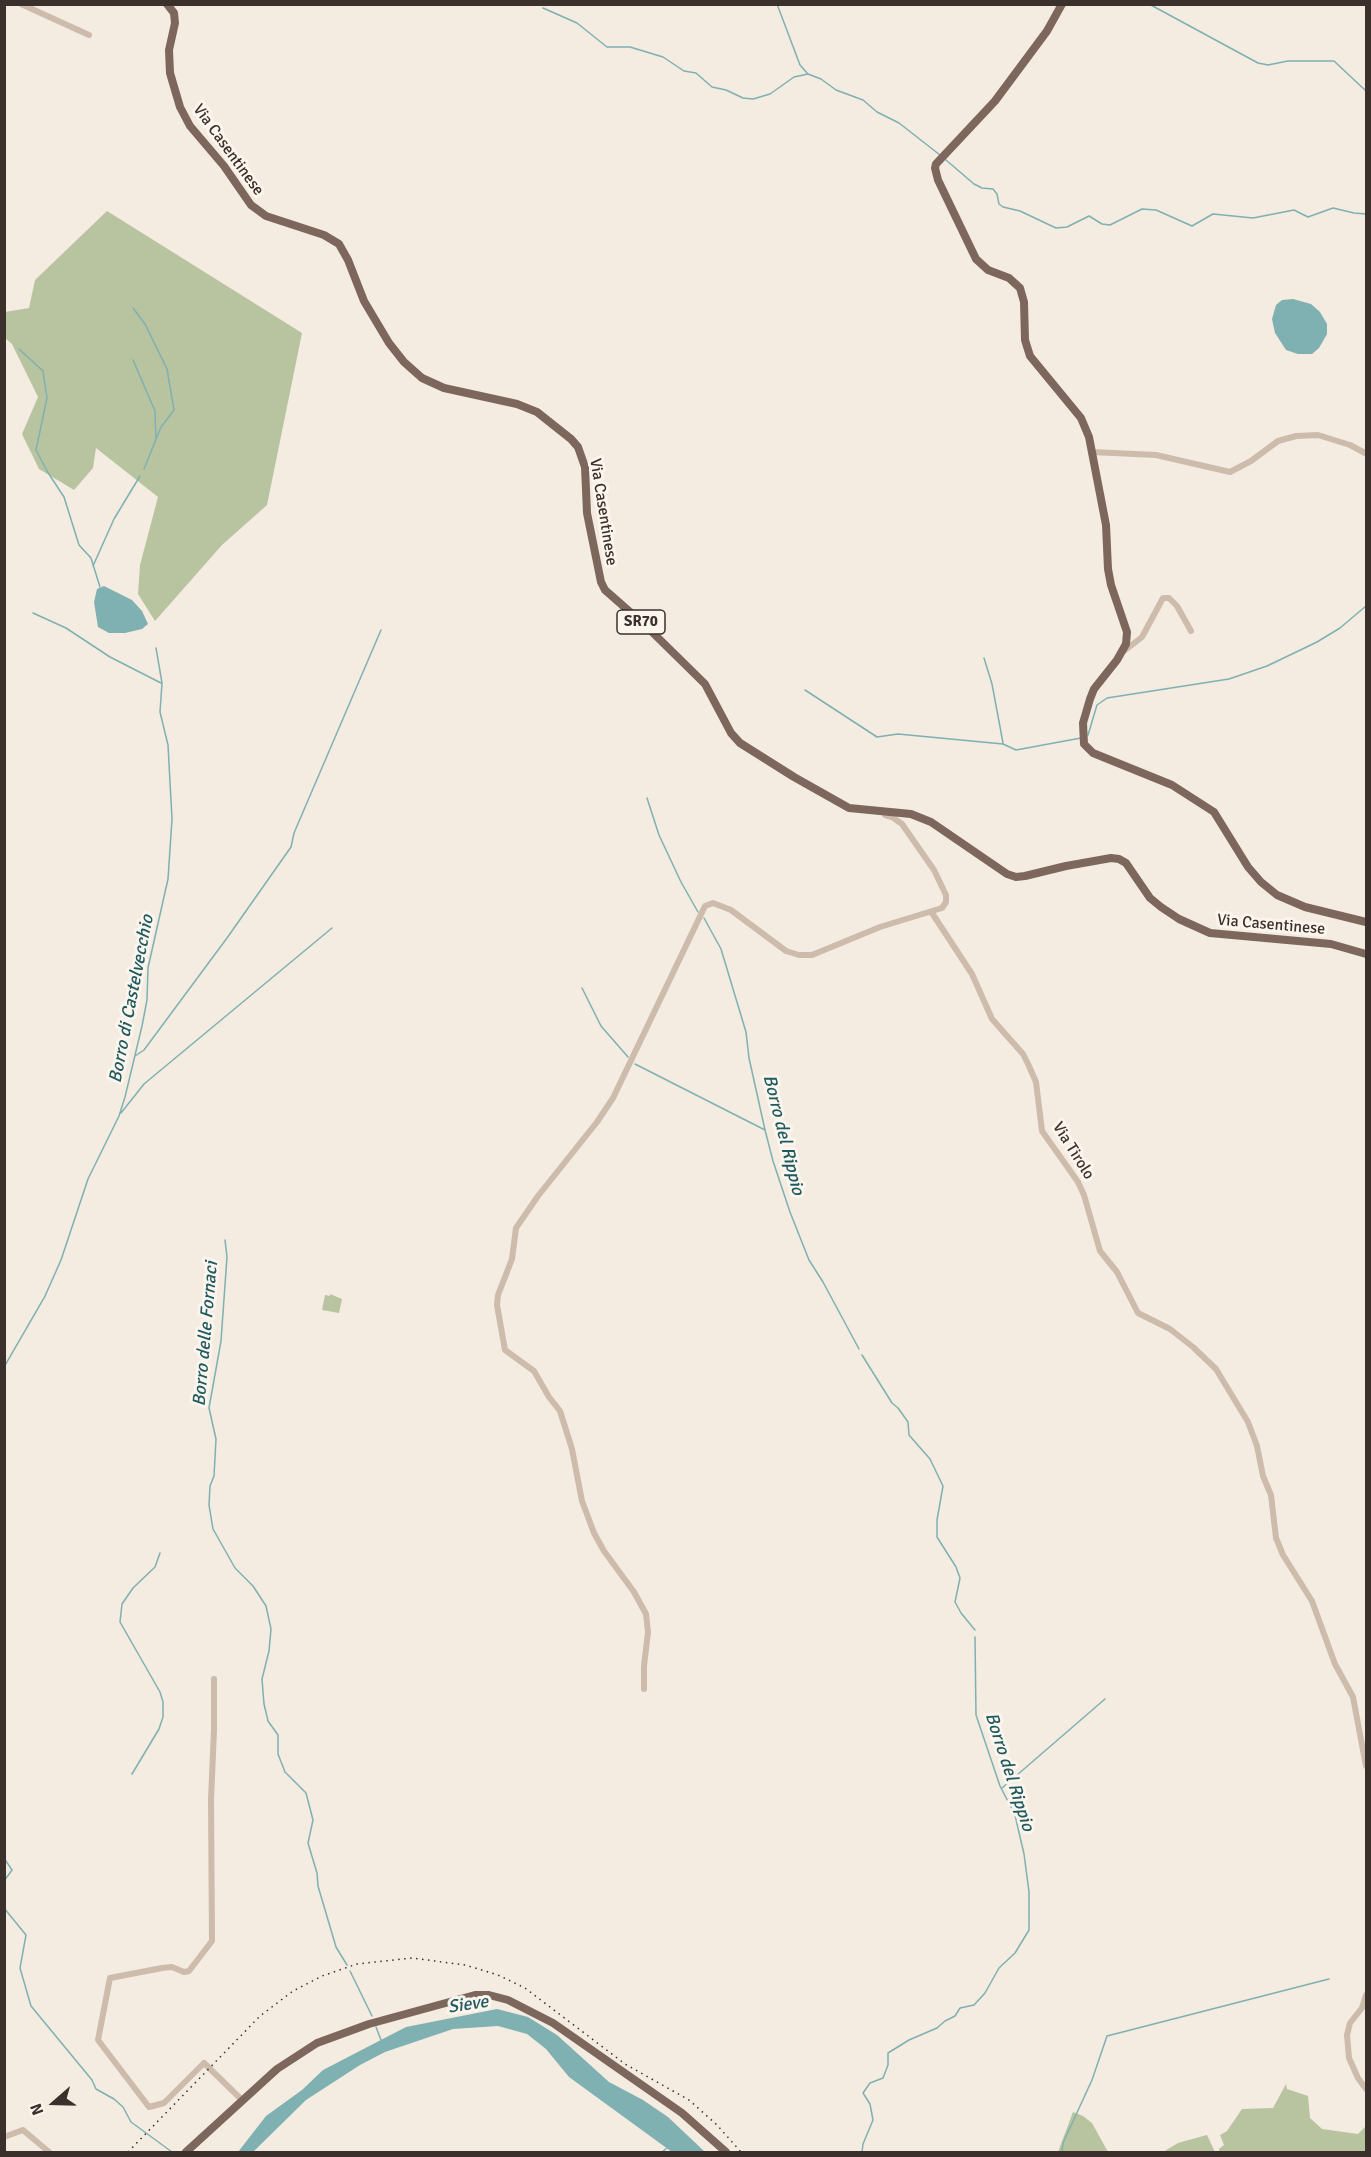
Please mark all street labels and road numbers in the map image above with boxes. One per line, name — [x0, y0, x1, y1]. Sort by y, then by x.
street label: Via Casentinese — [188, 101, 268, 199]
street label: Via Casentinese — [585, 457, 621, 567]
road number: SR70 — [617, 610, 665, 634]
street label: Via Casentinese — [1216, 911, 1326, 939]
street label: Via Tirolo — [1048, 1119, 1098, 1183]

